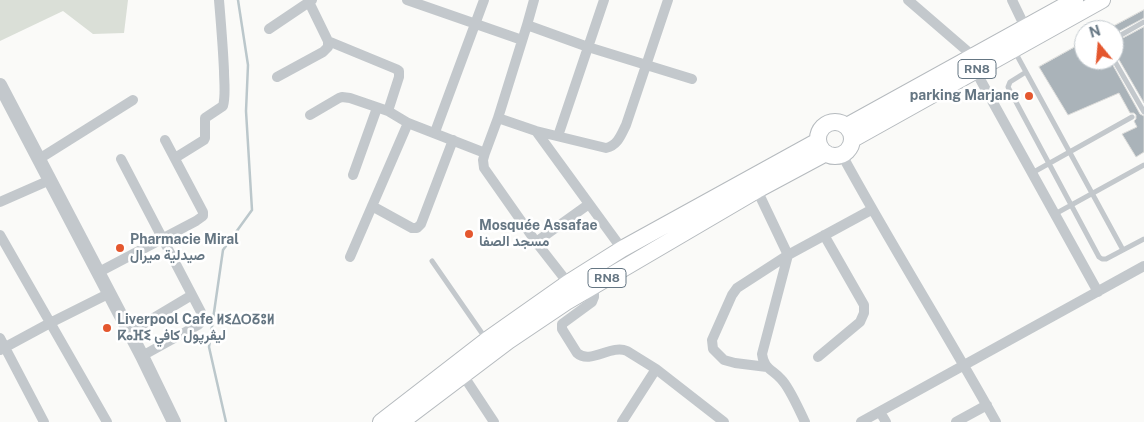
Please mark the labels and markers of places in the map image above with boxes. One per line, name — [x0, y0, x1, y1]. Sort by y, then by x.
place label: parking Marjane — [910, 88, 1019, 104]
marker: parking Marjane — [1023, 90, 1035, 102]
place label: Mosquée Assafae مسجد الصفا — [479, 218, 597, 250]
marker: Mosquée Assafae مسجد الصفا — [463, 228, 475, 240]
place label: Pharmacie Miral صيدلية ميرال — [130, 232, 239, 264]
marker: Pharmacie Miral صيدلية ميرال — [114, 242, 126, 254]
place label: Liverpool Cafe ⵍⵉⵠⵔⵒⵓⵍ ⴽⴰⴼⵉ ليڤرپول كافي — [117, 312, 275, 344]
marker: Liverpool Cafe ⵍⵉⵠⵔⵒⵓⵍ ⴽⴰⴼⵉ ليڤرپول كافي — [101, 322, 113, 334]

